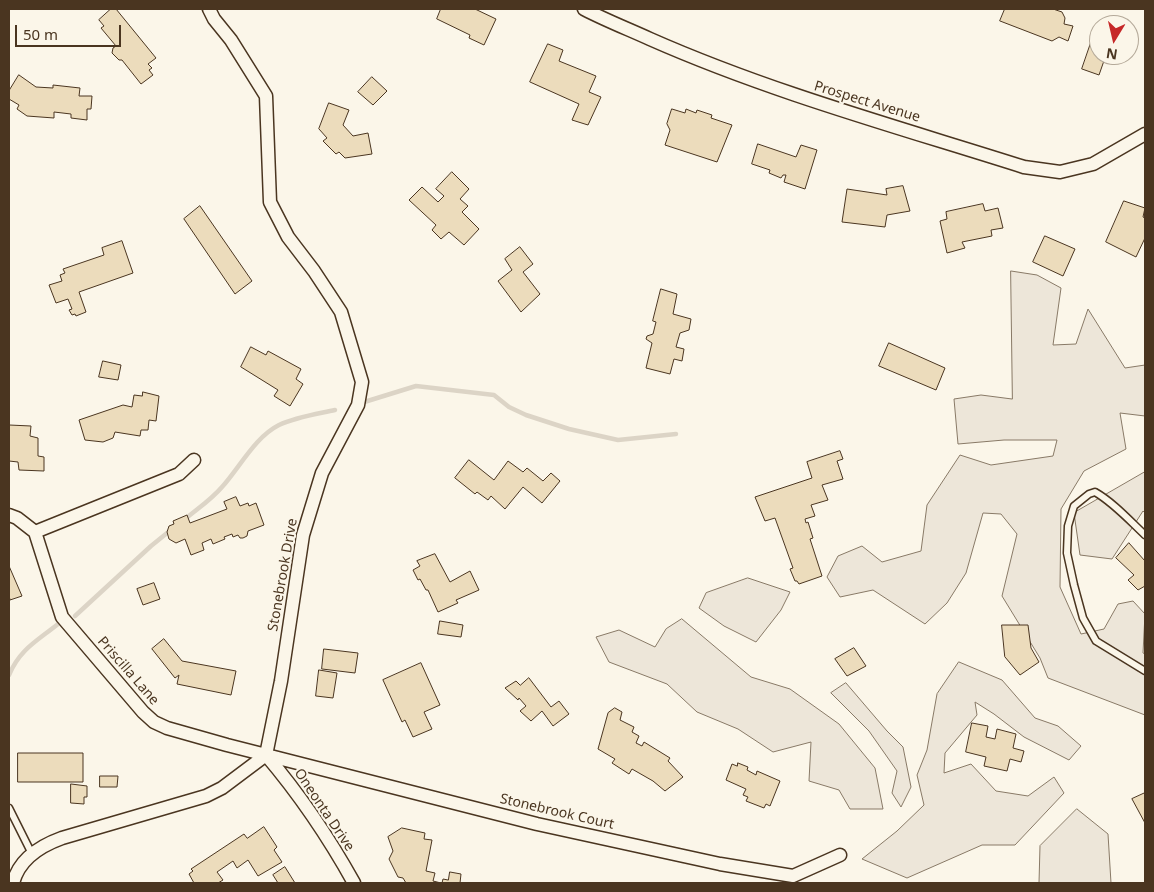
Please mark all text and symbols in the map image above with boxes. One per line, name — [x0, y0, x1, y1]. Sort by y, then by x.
scale bar — [18, 15, 124, 47]
north arrow — [1089, 15, 1139, 65]
text: 50 m — [23, 24, 58, 44]
text: N — [1105, 44, 1119, 65]
street label: Prospect Avenue — [812, 78, 922, 126]
street label: Stonebrook Drive — [265, 517, 301, 633]
street label: Priscilla Lane — [94, 633, 162, 709]
street label: Oneonta Drive — [290, 766, 358, 854]
street label: Stonebrook Court — [498, 791, 616, 833]

